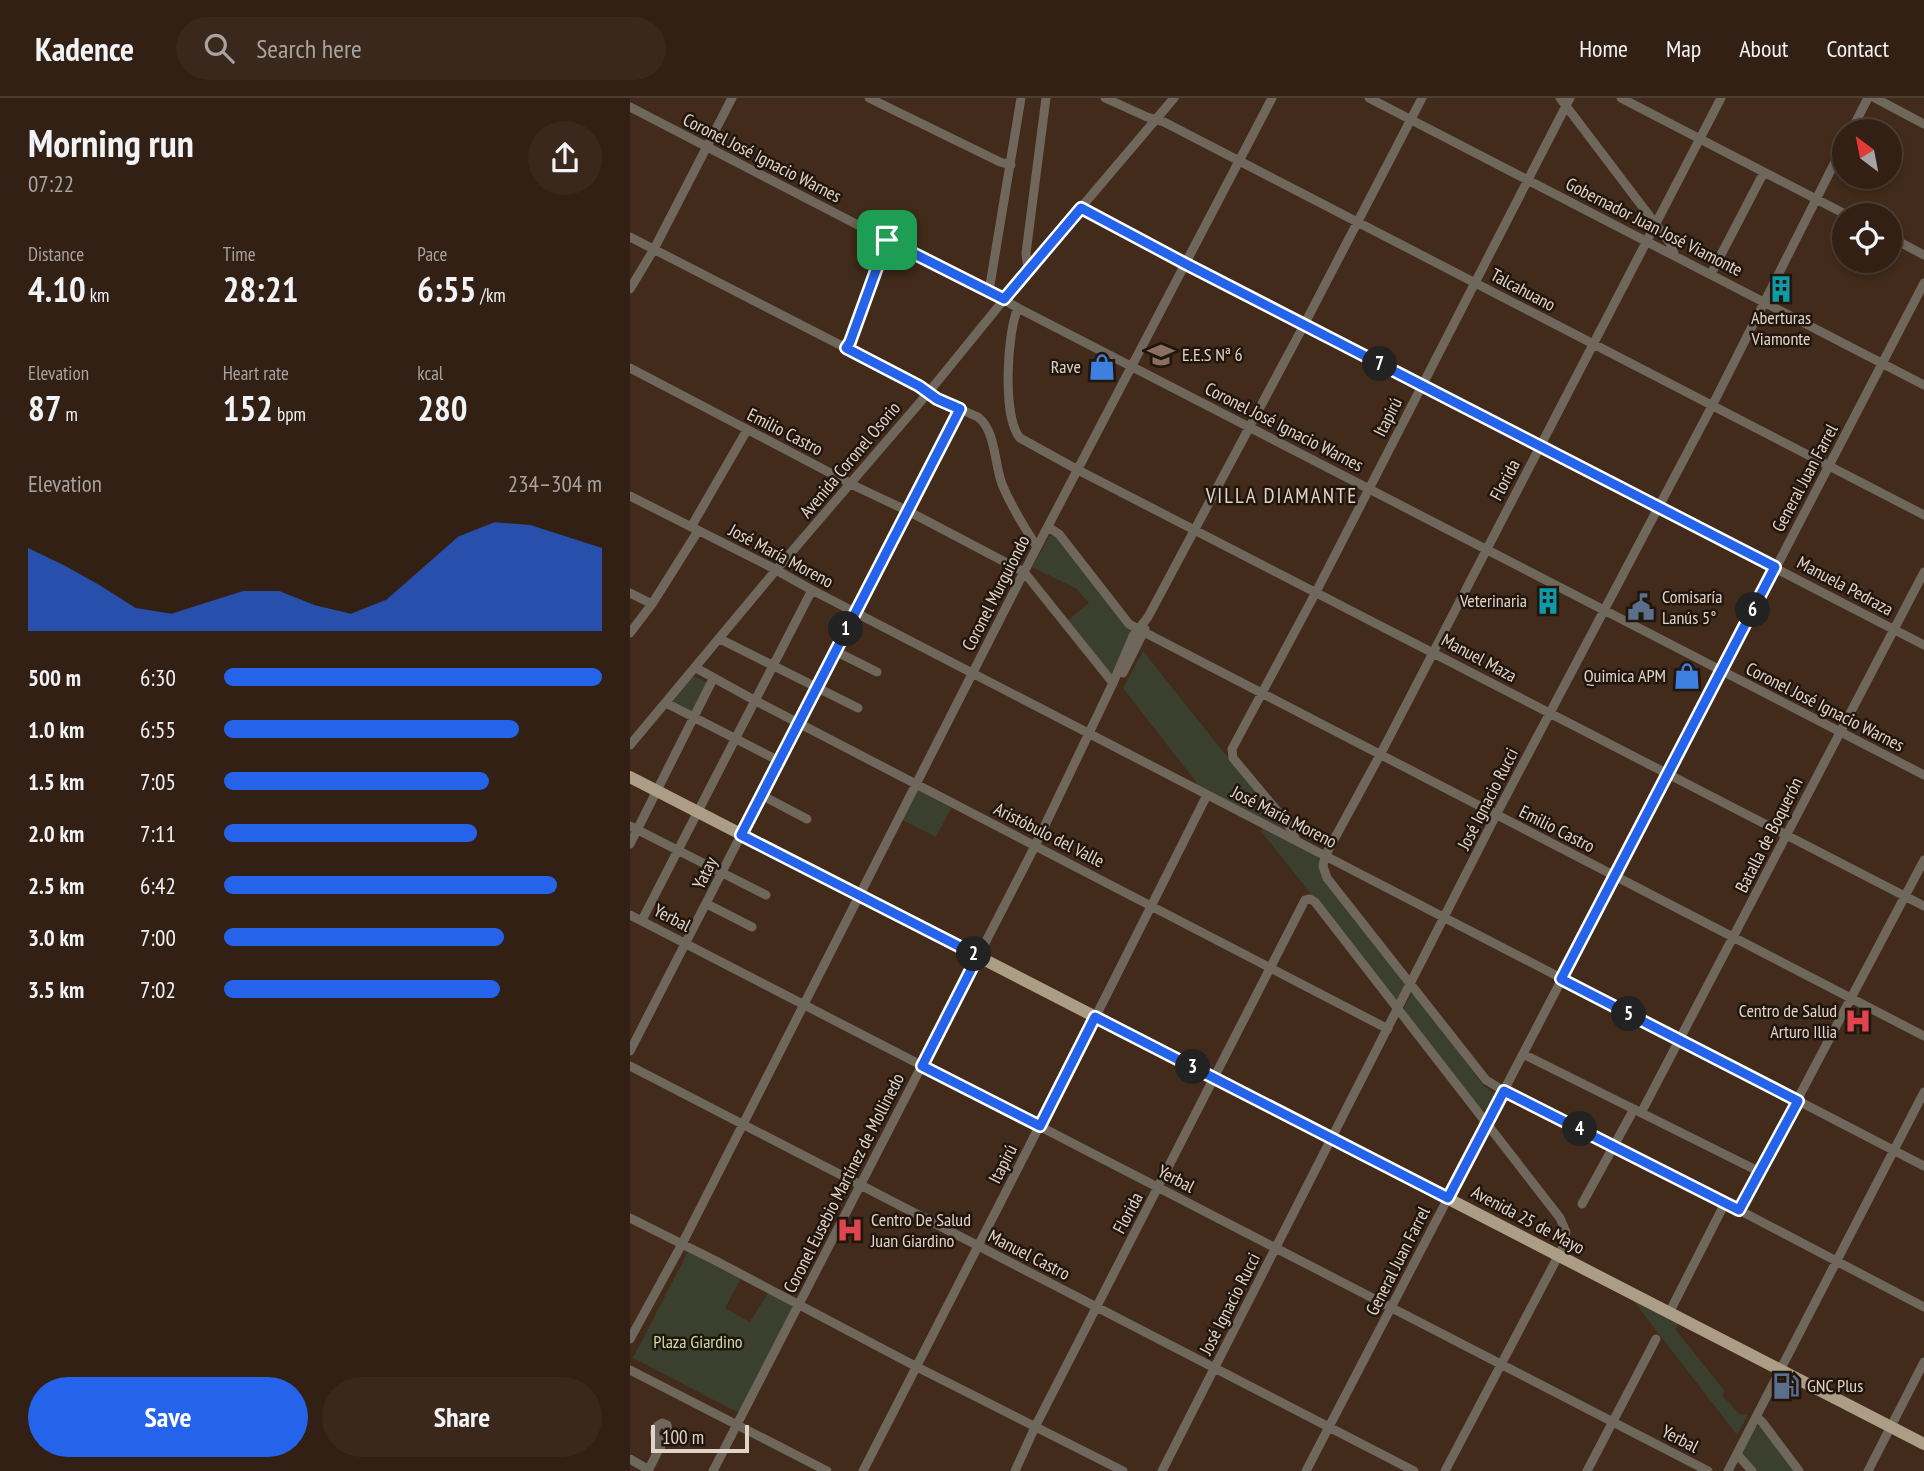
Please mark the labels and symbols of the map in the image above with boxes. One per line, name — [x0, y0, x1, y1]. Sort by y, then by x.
street label: Coronel José Ignacio Warnes — [679, 108, 845, 207]
north arrow — [1832, 119, 1902, 189]
street label: Gobernador Juan José Viamonte — [1562, 172, 1746, 281]
pin — [857, 210, 917, 270]
street label: Talcahuano — [1487, 263, 1560, 316]
building icon: Aberturas Viamonte — [1766, 274, 1796, 304]
place label: Aberturas Viamonte — [1750, 306, 1811, 350]
school or university icon: E.E.S Nª 6 — [1146, 340, 1176, 370]
place label: E.E.S Nª 6 — [1182, 343, 1243, 366]
pin: 7 — [1362, 346, 1398, 382]
shop icon: Rave — [1087, 352, 1117, 382]
place label: Rave — [1051, 355, 1081, 378]
street label: Coronel José Ignacio Warnes — [1201, 377, 1367, 476]
street label: Itapirú — [1368, 393, 1407, 440]
street label: Avenida Coronel Osorio — [794, 397, 905, 523]
street label: Emilio Castro — [743, 403, 827, 461]
street label: General Juan Farrel — [1766, 419, 1843, 536]
street label: Florida — [1484, 455, 1525, 504]
district label: VILLA DIAMANTE — [1205, 482, 1358, 509]
street label: José María Moreno — [724, 518, 838, 593]
street label: Coronel Murguiondo — [957, 531, 1035, 654]
street label: Manuela Pedraza — [1793, 551, 1897, 621]
place label: Comisaría Lanús 5° — [1662, 585, 1722, 629]
building icon: Veterinaria — [1533, 586, 1563, 616]
place label: Veterinaria — [1459, 589, 1527, 612]
public building icon: Comisaría Lanús 5° — [1626, 592, 1656, 622]
pin: 6 — [1736, 592, 1770, 628]
pin: 1 — [828, 612, 864, 646]
street label: Manuel Maza — [1438, 628, 1521, 687]
street label: Coronel José Ignacio Warnes — [1742, 657, 1908, 756]
shop icon: Quimica APM — [1672, 661, 1702, 691]
place label: Quimica APM — [1584, 664, 1666, 687]
street label: José Ignacio Rucci — [1452, 744, 1523, 854]
street label: Batalla de Boquerón — [1730, 773, 1807, 896]
street label: José María Moreno — [1227, 780, 1341, 853]
street label: Aristóbulo del Valle — [990, 797, 1108, 872]
street label: Emilio Castro — [1515, 800, 1599, 858]
street label: Yatay — [687, 853, 722, 893]
street label: Yerbal — [650, 899, 695, 937]
pin: 2 — [956, 936, 992, 972]
pin: 5 — [1612, 996, 1646, 1032]
place label: Centro de Salud Arturo Illia — [1739, 999, 1837, 1043]
hospital icon: Centro de Salud Arturo Illia — [1843, 1006, 1873, 1036]
pin: 3 — [1176, 1049, 1210, 1084]
street label: Coronel Eusebio Martínez de Mollinedo — [778, 1069, 909, 1296]
pin: 4 — [1562, 1112, 1598, 1146]
street label: Itapirú — [983, 1140, 1022, 1187]
street label: Yerbal — [1154, 1160, 1199, 1198]
street label: Avenida 25 de Mayo — [1468, 1180, 1589, 1259]
street label: Florida — [1107, 1188, 1148, 1237]
street label: General Juan Farrel — [1360, 1202, 1435, 1319]
place label: Centro De Salud Juan Giardino — [870, 1208, 971, 1252]
hospital icon: Centro De Salud Juan Giardino — [835, 1215, 865, 1245]
street label: Manuel Castro — [984, 1224, 1074, 1285]
street label: José Ignacio Rucci — [1194, 1249, 1265, 1359]
park label: Plaza Giardino — [653, 1330, 743, 1353]
fuel station icon: GNC Plus — [1771, 1371, 1801, 1401]
place label: GNC Plus — [1807, 1374, 1863, 1397]
street label: Yerbal — [1658, 1420, 1703, 1458]
scale bar — [651, 1422, 749, 1454]

